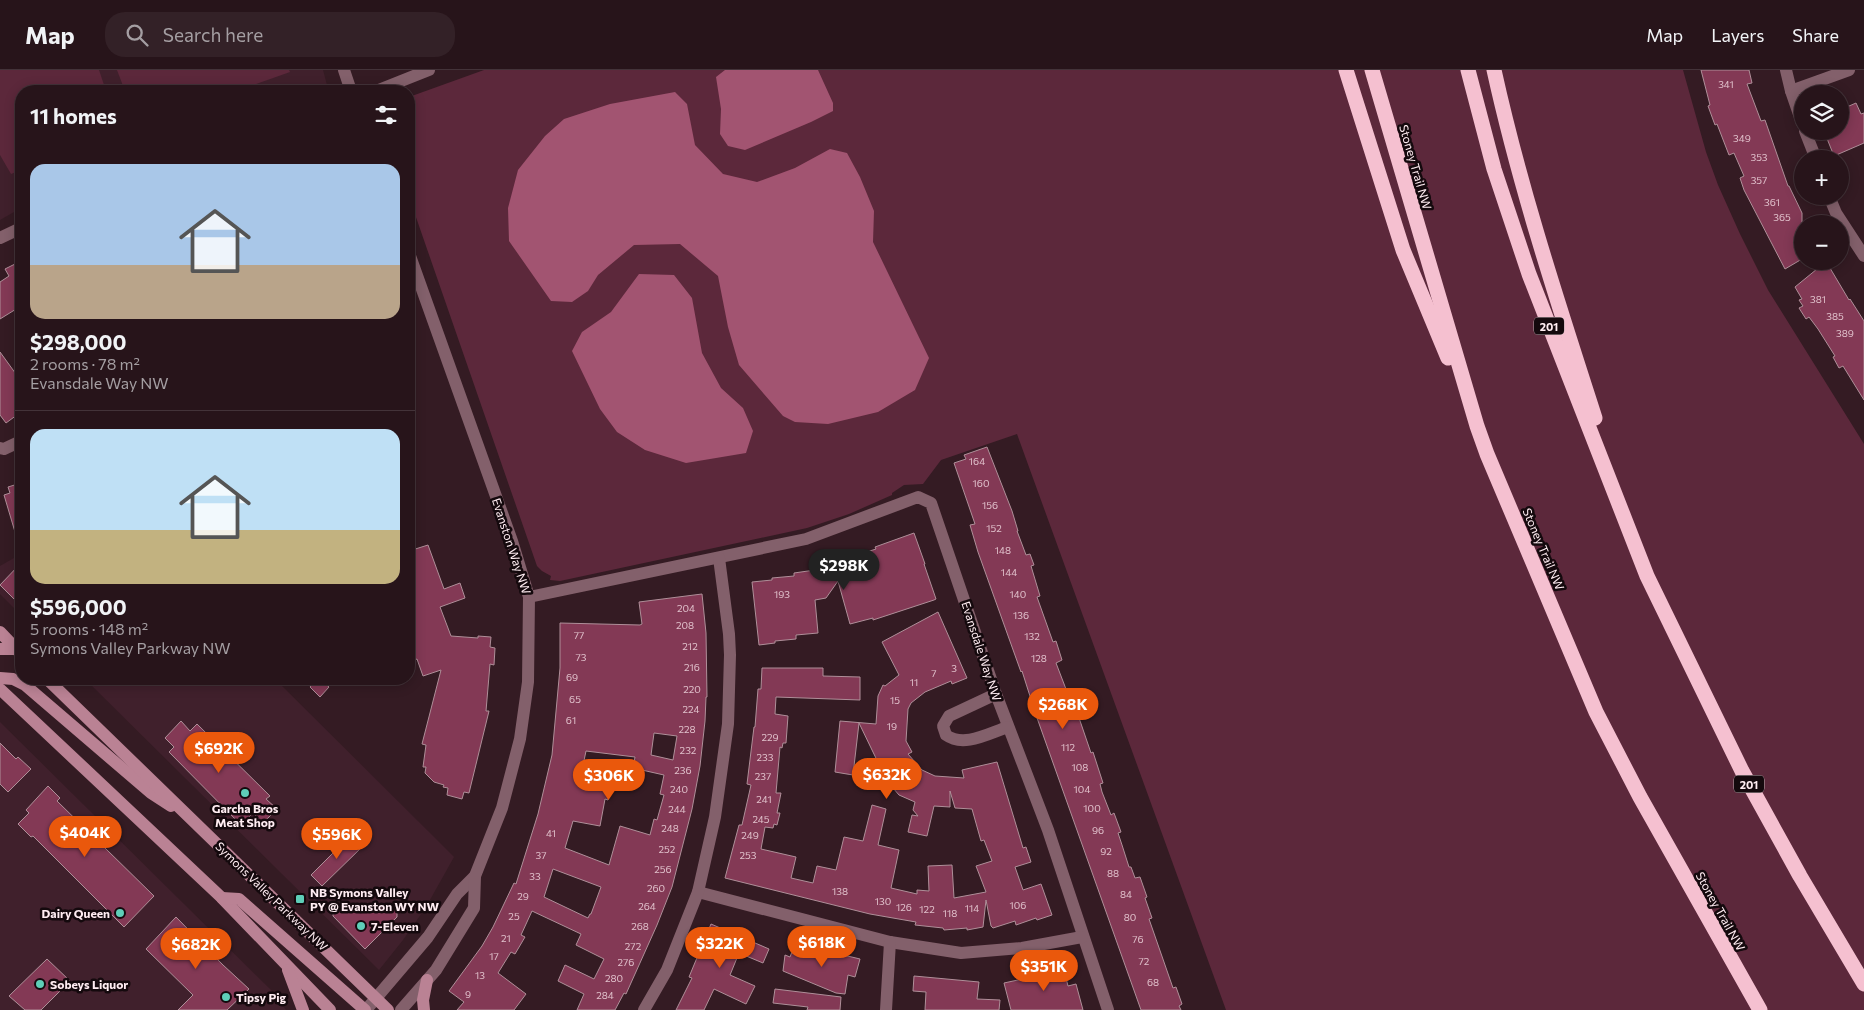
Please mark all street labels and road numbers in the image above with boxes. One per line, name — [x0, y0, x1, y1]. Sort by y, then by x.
street label: Stoney Trail NW — [1397, 123, 1435, 211]
road number: 201 — [1534, 318, 1564, 334]
street label: Evanston Way NW — [490, 496, 534, 596]
street label: Stoney Trail NW — [1520, 506, 1568, 592]
street label: Evansdale Way NW — [959, 599, 1005, 703]
road number: 201 — [1734, 776, 1764, 792]
street label: Symons Valley Parkway NW — [213, 839, 331, 953]
street label: Stoney Trail NW — [1694, 869, 1748, 953]

